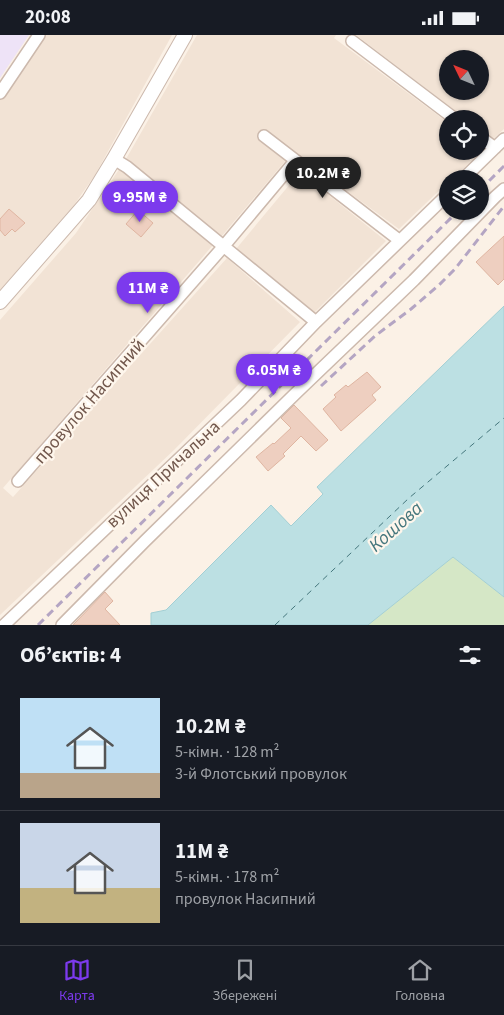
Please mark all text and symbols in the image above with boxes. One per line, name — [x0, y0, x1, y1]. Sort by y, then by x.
text: 20:08 — [25, 4, 71, 31]
north arrow — [439, 50, 489, 100]
map controls — [439, 50, 489, 220]
button: locate — [439, 110, 489, 160]
pin: 10.2M ₴ — [277, 156, 369, 199]
text: 10.2M ₴ — [296, 162, 350, 184]
button: layers — [439, 170, 489, 220]
pin: 9.95M ₴ — [94, 181, 186, 223]
text: 9.95M ₴ — [113, 186, 167, 208]
pin: 11M ₴ — [113, 271, 183, 314]
text: 11M ₴ — [128, 277, 168, 299]
street label: провулок Насипний — [28, 333, 151, 469]
pin: 6.05M ₴ — [228, 353, 320, 396]
text: 6.05M ₴ — [247, 359, 301, 381]
street label: вулиця Причальна — [101, 415, 226, 534]
water label: Кошова — [363, 496, 429, 559]
text: Об’єктів: 4 — [20, 640, 121, 670]
icon: filters — [456, 641, 484, 669]
text: 10.2M ₴ — [175, 711, 246, 741]
icon: home — [60, 718, 120, 778]
text: 5-кімн. · 128 m² — [175, 741, 279, 763]
text: 3-й Флотський провулок — [175, 763, 347, 785]
text: 11M ₴ — [175, 836, 228, 866]
icon: home — [60, 843, 120, 903]
text: 5-кімн. · 178 m² — [175, 866, 279, 888]
text: провулок Насипний — [175, 888, 316, 910]
tab: Карта — [59, 956, 95, 1006]
tab: Збережені — [213, 956, 277, 1006]
tab: Головна — [395, 956, 445, 1006]

